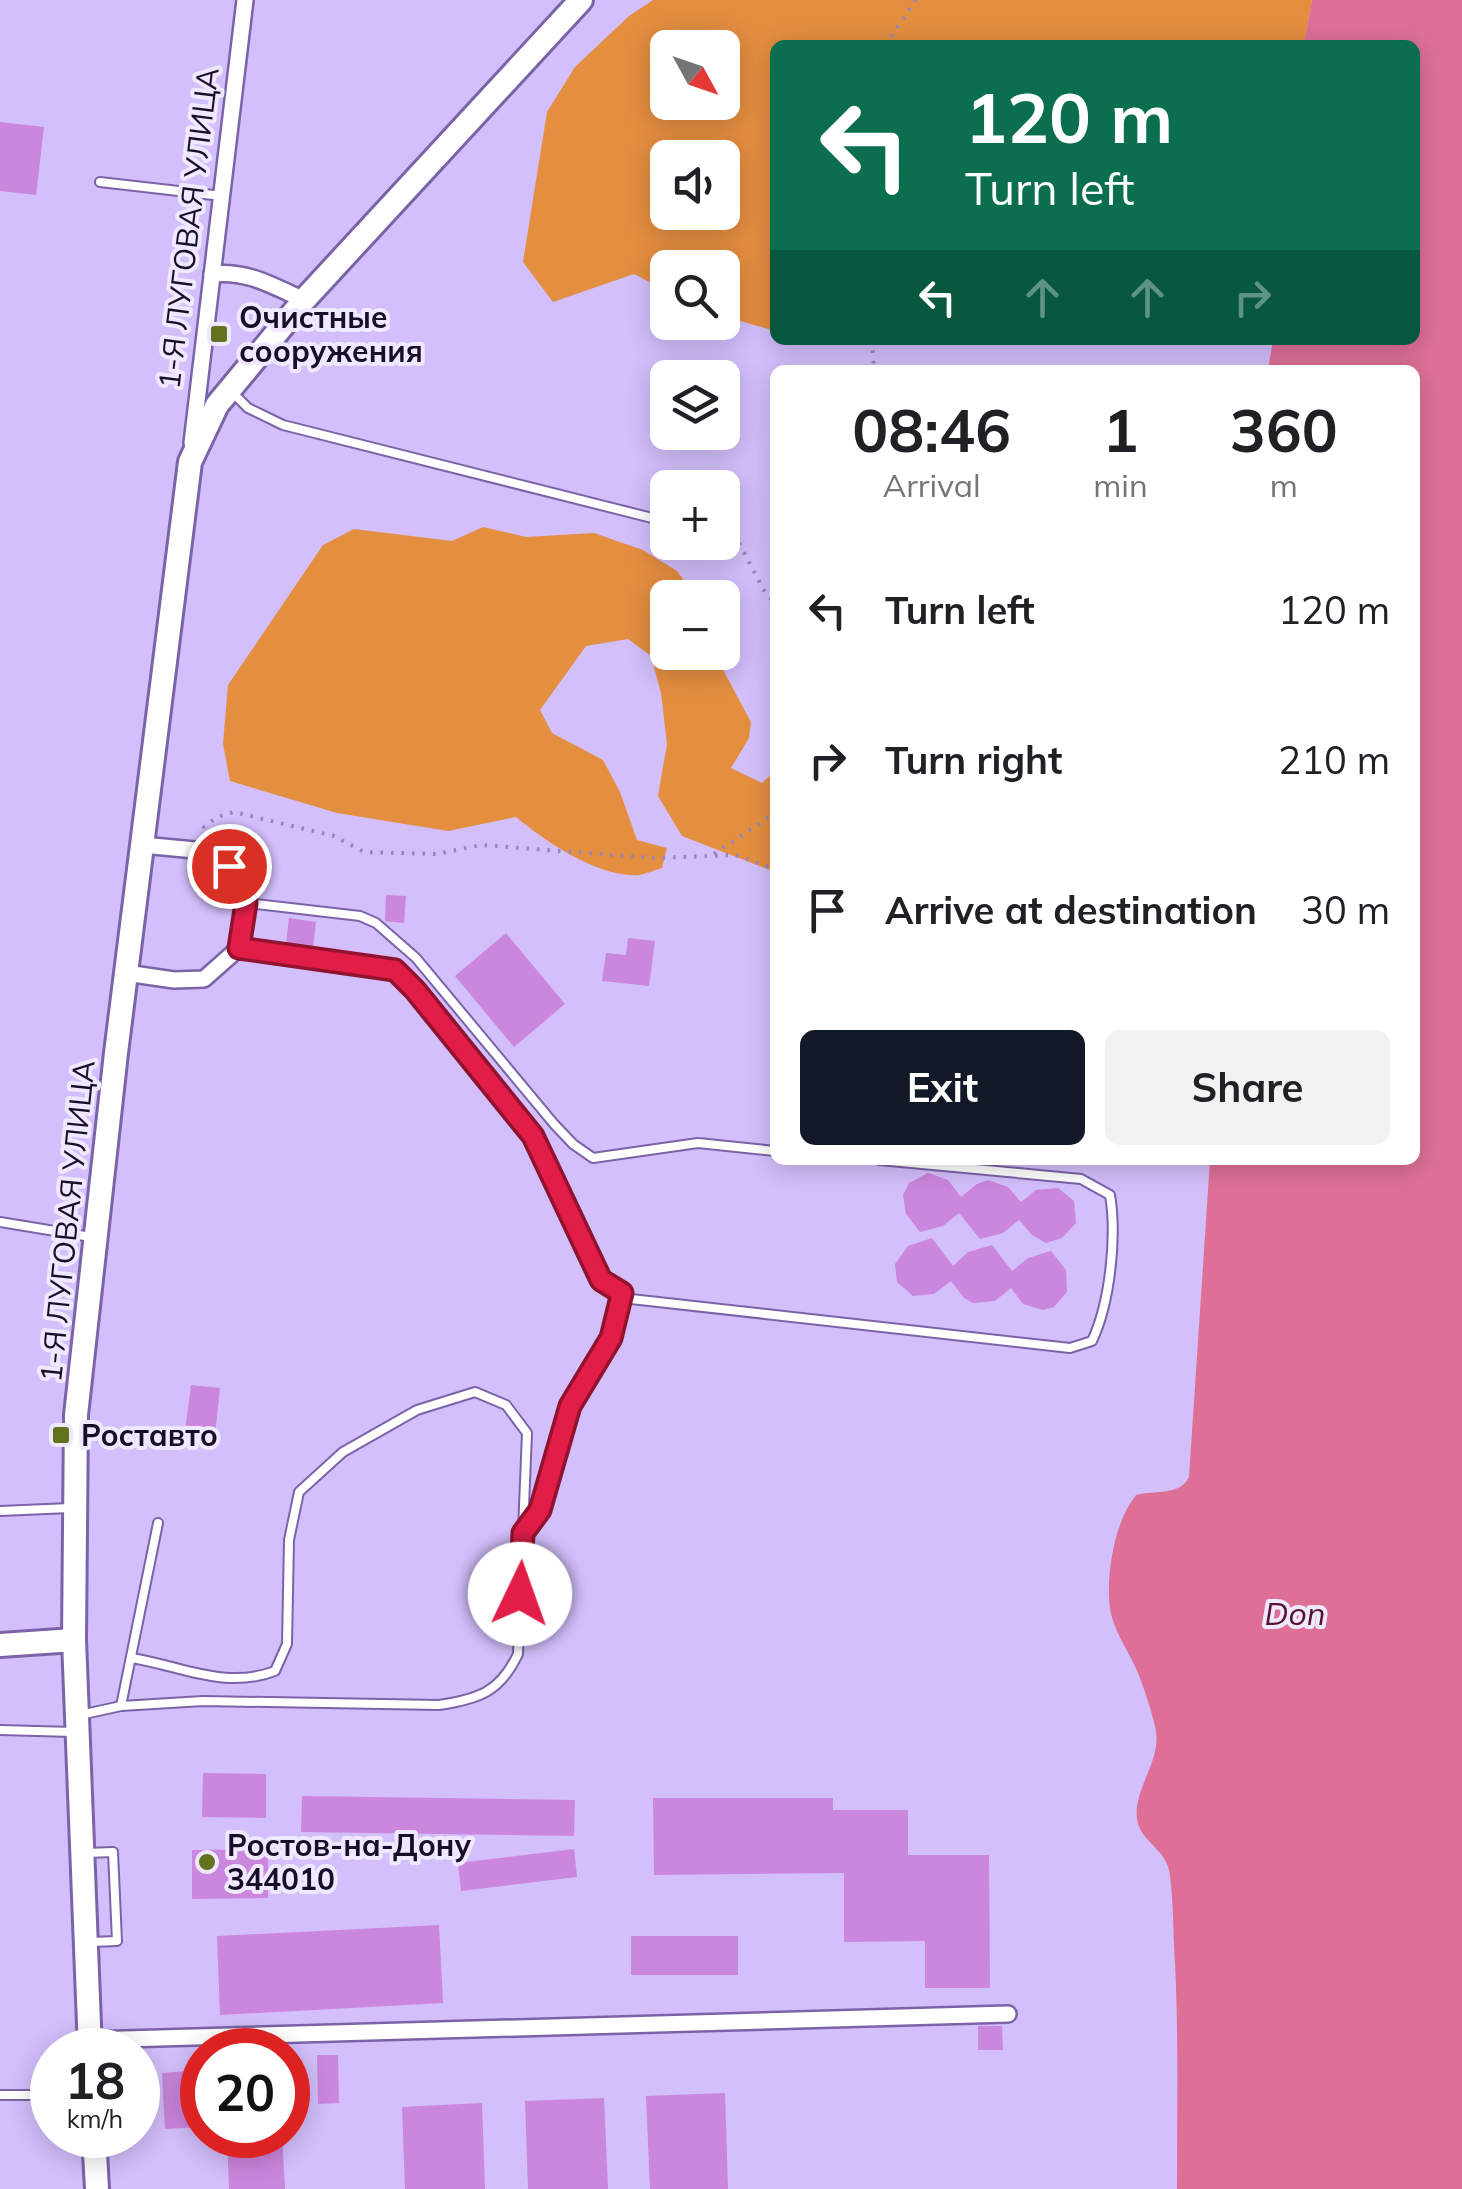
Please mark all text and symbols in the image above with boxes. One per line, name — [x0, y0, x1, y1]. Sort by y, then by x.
north arrow — [650, 30, 740, 120]
map controls — [650, 30, 740, 670]
street label: 1-Я ЛУГОВАЯ УЛИЦА — [149, 65, 227, 391]
text: 120 m — [965, 73, 1173, 161]
icon: left — [800, 80, 930, 210]
button: sound — [650, 140, 740, 230]
text: Turn left — [965, 160, 1134, 216]
button: search — [650, 250, 740, 340]
icon: left — [910, 270, 965, 325]
icon: ahead — [1015, 270, 1070, 325]
icon: ahead — [1120, 270, 1175, 325]
icon: right — [1225, 270, 1280, 325]
place label: Очистные сооружения — [239, 298, 423, 370]
marker: Очистные сооружения — [208, 323, 230, 345]
button: layers — [650, 360, 740, 450]
text: 08:46 — [852, 392, 1011, 467]
text: 1 — [1102, 392, 1138, 467]
text: 360 — [1230, 392, 1338, 467]
text: Arrival — [883, 465, 981, 505]
text: min — [1093, 465, 1148, 505]
text: m — [1270, 465, 1298, 505]
button: + — [650, 470, 740, 560]
button: − — [650, 580, 740, 670]
icon: left — [800, 583, 855, 638]
text: Turn left — [885, 586, 1035, 634]
text: 120 m — [1278, 586, 1390, 634]
icon: right — [800, 733, 855, 788]
text: Turn right — [885, 736, 1062, 784]
text: 210 m — [1278, 736, 1390, 784]
pin — [187, 824, 272, 909]
icon: arrive — [202, 839, 257, 894]
icon: arrive — [800, 883, 855, 938]
text: Arrive at destination — [885, 886, 1257, 934]
text: 30 m — [1301, 886, 1390, 934]
button: Exit — [800, 1030, 1085, 1145]
button: Share — [1105, 1030, 1390, 1145]
street label: 1-Я ЛУГОВАЯ УЛИЦА — [31, 1058, 103, 1384]
place label: Роставто — [81, 1416, 218, 1454]
marker: Роставто — [50, 1424, 72, 1446]
position arrow — [468, 1542, 572, 1646]
water label: Don — [1265, 1593, 1325, 1633]
place label: Ростов-на-Дону 344010 — [227, 1826, 471, 1898]
marker: Ростов-на-Дону 344010 — [196, 1851, 218, 1873]
speed limit sign: 20 — [180, 2028, 310, 2158]
text: 18 — [65, 2049, 125, 2112]
text: km/h — [67, 2103, 123, 2134]

